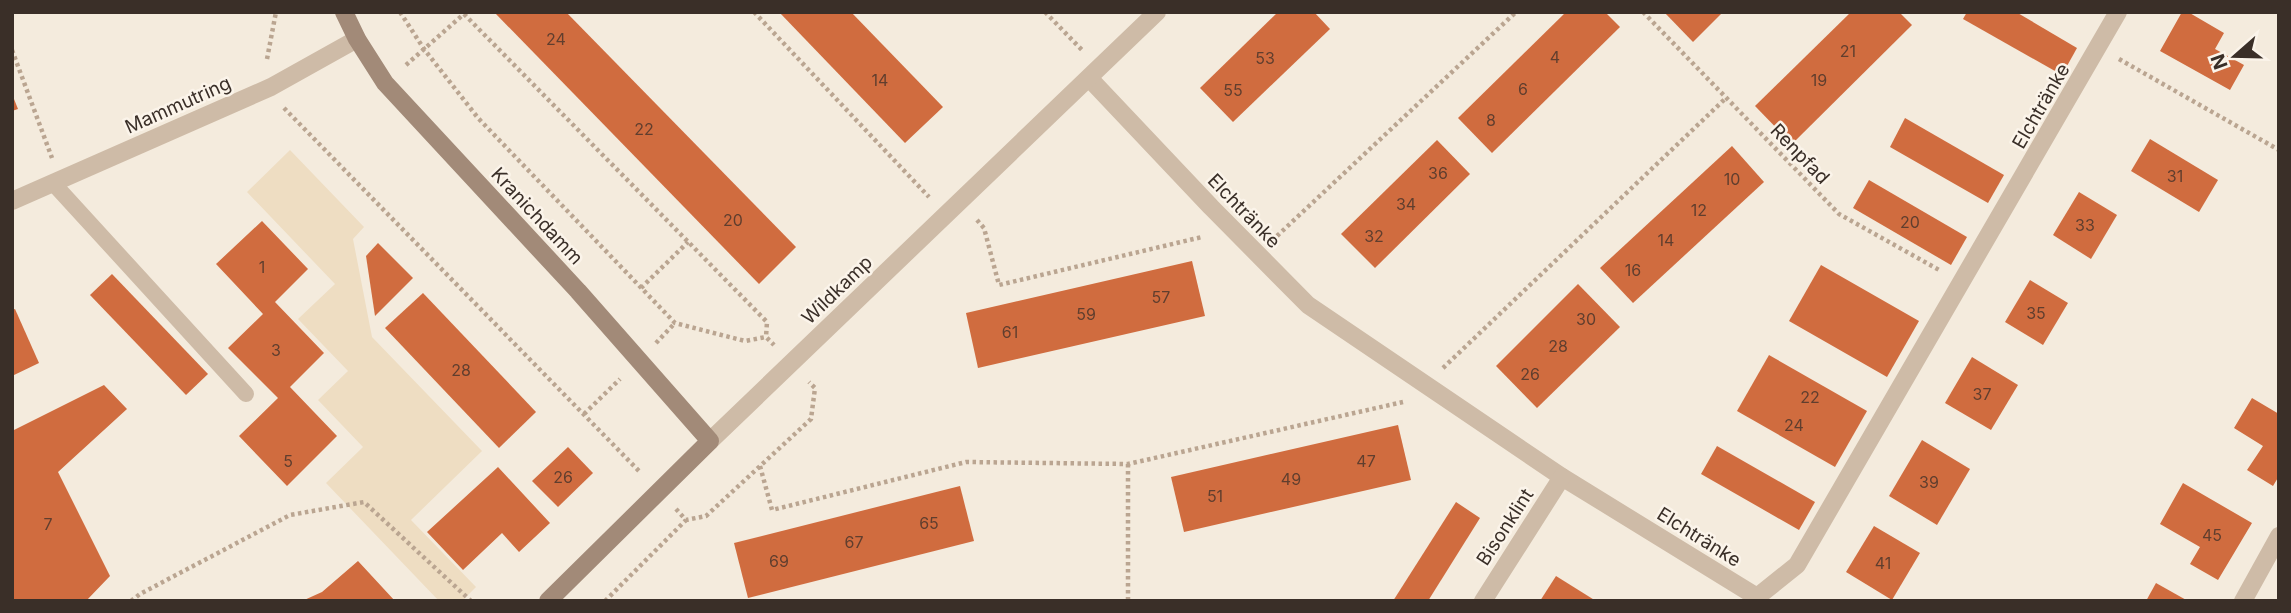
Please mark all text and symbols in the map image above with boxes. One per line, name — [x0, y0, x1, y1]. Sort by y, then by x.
north arrow — [2200, 21, 2270, 91]
house number: 24 — [546, 29, 566, 49]
house number: 21 — [1840, 41, 1856, 61]
house number: 4 — [1550, 47, 1560, 67]
house number: 53 — [1255, 48, 1275, 68]
text: N — [2206, 51, 2233, 72]
street label: Elchtränke — [2007, 59, 2075, 153]
house number: 14 — [872, 70, 888, 90]
house number: 19 — [1811, 70, 1827, 90]
street label: Mammutring — [121, 71, 235, 139]
house number: 6 — [1518, 79, 1528, 99]
house number: 55 — [1223, 80, 1243, 100]
house number: 8 — [1486, 110, 1496, 130]
house number: 22 — [634, 119, 654, 139]
street label: Renpfad — [1766, 119, 1834, 189]
street label: Kranichdamm — [486, 163, 588, 269]
house number: 36 — [1428, 163, 1448, 183]
house number: 31 — [2167, 166, 2183, 186]
street label: Elchtränke — [1203, 169, 1285, 253]
house number: 10 — [1724, 169, 1740, 189]
house number: 34 — [1396, 194, 1416, 214]
house number: 12 — [1691, 200, 1707, 220]
house number: 20 — [723, 210, 743, 230]
house number: 20 — [1900, 212, 1920, 232]
house number: 33 — [2075, 215, 2095, 235]
house number: 32 — [1364, 226, 1384, 246]
house number: 14 — [1658, 230, 1674, 250]
street label: Wildkamp — [797, 251, 877, 329]
house number: 1 — [259, 257, 265, 277]
house number: 16 — [1625, 260, 1641, 280]
house number: 57 — [1152, 287, 1170, 307]
house number: 35 — [2026, 303, 2046, 323]
house number: 59 — [1076, 304, 1096, 324]
house number: 30 — [1576, 309, 1596, 329]
house number: 61 — [1002, 322, 1018, 342]
house number: 28 — [1548, 336, 1568, 356]
house number: 3 — [271, 340, 281, 360]
house number: 28 — [451, 360, 471, 380]
house number: 26 — [1520, 364, 1540, 384]
house number: 37 — [1973, 384, 1991, 404]
house number: 22 — [1800, 387, 1820, 407]
house number: 24 — [1784, 415, 1804, 435]
house number: 5 — [283, 451, 293, 471]
house number: 47 — [1356, 451, 1376, 471]
house number: 26 — [553, 467, 573, 487]
house number: 49 — [1281, 469, 1301, 489]
house number: 39 — [1919, 472, 1939, 492]
street label: Bisonklint — [1472, 484, 1538, 570]
house number: 51 — [1207, 486, 1223, 506]
street label: Elchtränke — [1653, 502, 1745, 572]
house number: 65 — [919, 513, 939, 533]
house number: 7 — [43, 514, 53, 534]
house number: 45 — [2202, 525, 2222, 545]
house number: 67 — [845, 532, 863, 552]
house number: 69 — [769, 551, 789, 571]
house number: 41 — [1875, 553, 1891, 573]

